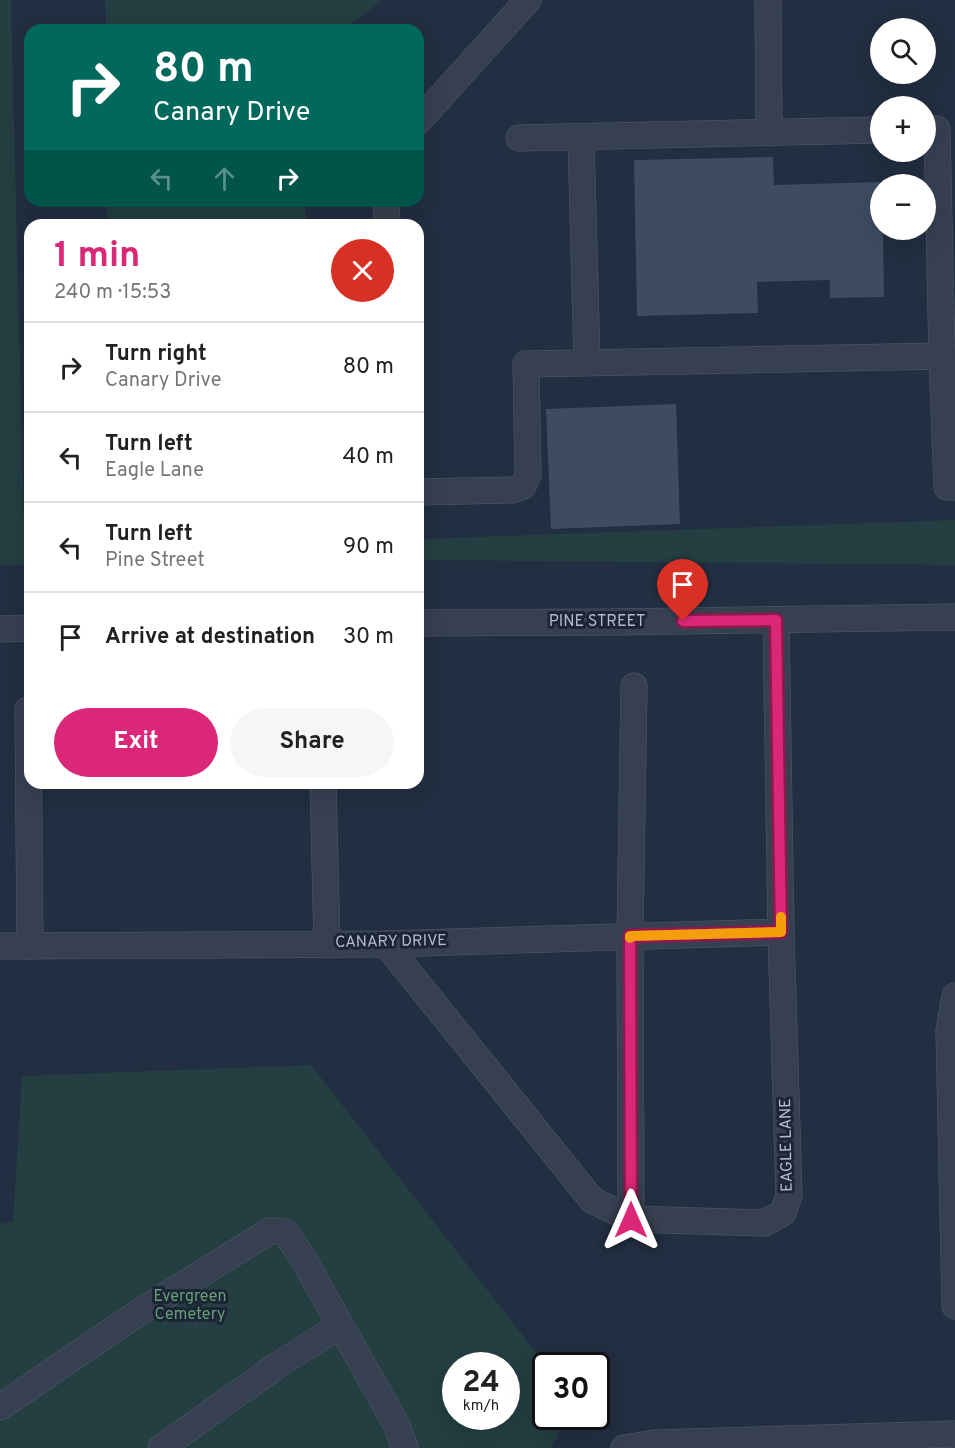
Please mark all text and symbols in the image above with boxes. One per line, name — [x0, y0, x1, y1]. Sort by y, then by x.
map controls — [870, 18, 936, 240]
button: search — [870, 18, 936, 84]
text: 80 m — [153, 44, 254, 97]
icon: right — [54, 48, 132, 126]
text: Canary Drive — [153, 96, 310, 130]
button: + — [870, 96, 936, 162]
icon: left — [145, 162, 178, 195]
icon: ahead — [208, 162, 241, 195]
icon: right — [271, 162, 304, 195]
button: − — [870, 174, 936, 240]
text: 1 min — [54, 234, 140, 280]
button: close — [331, 239, 394, 302]
text: 240 m · 15:53 — [54, 280, 171, 306]
text: Turn right — [105, 341, 207, 368]
icon: right — [54, 351, 87, 384]
text: 80 m — [343, 354, 394, 381]
text: Canary Drive — [105, 368, 221, 394]
text: Turn left — [105, 431, 193, 458]
icon: left — [54, 441, 87, 474]
text: 40 m — [342, 444, 394, 471]
text: Eagle Lane — [105, 458, 204, 484]
text: Turn left — [105, 521, 193, 548]
icon: left — [54, 531, 87, 564]
text: 90 m — [343, 534, 394, 561]
text: Pine Street — [105, 548, 205, 574]
pin — [657, 559, 708, 621]
icon: arrive — [666, 568, 699, 601]
street label: PINE STREET — [549, 612, 645, 632]
icon: arrive — [54, 621, 87, 654]
text: Arrive at destination — [105, 624, 315, 651]
text: 30 m — [343, 624, 394, 651]
button: Exit — [54, 708, 218, 777]
button: Share — [230, 708, 394, 777]
street label: CANARY DRIVE — [335, 931, 447, 953]
street label: EAGLE LANE — [776, 1098, 798, 1192]
position arrow — [599, 1188, 663, 1252]
park label: Evergreen Cemetery — [153, 1287, 227, 1325]
speed limit sign: 30 — [532, 1352, 610, 1430]
text: 24 — [462, 1365, 500, 1402]
text: km/h — [463, 1397, 499, 1416]

